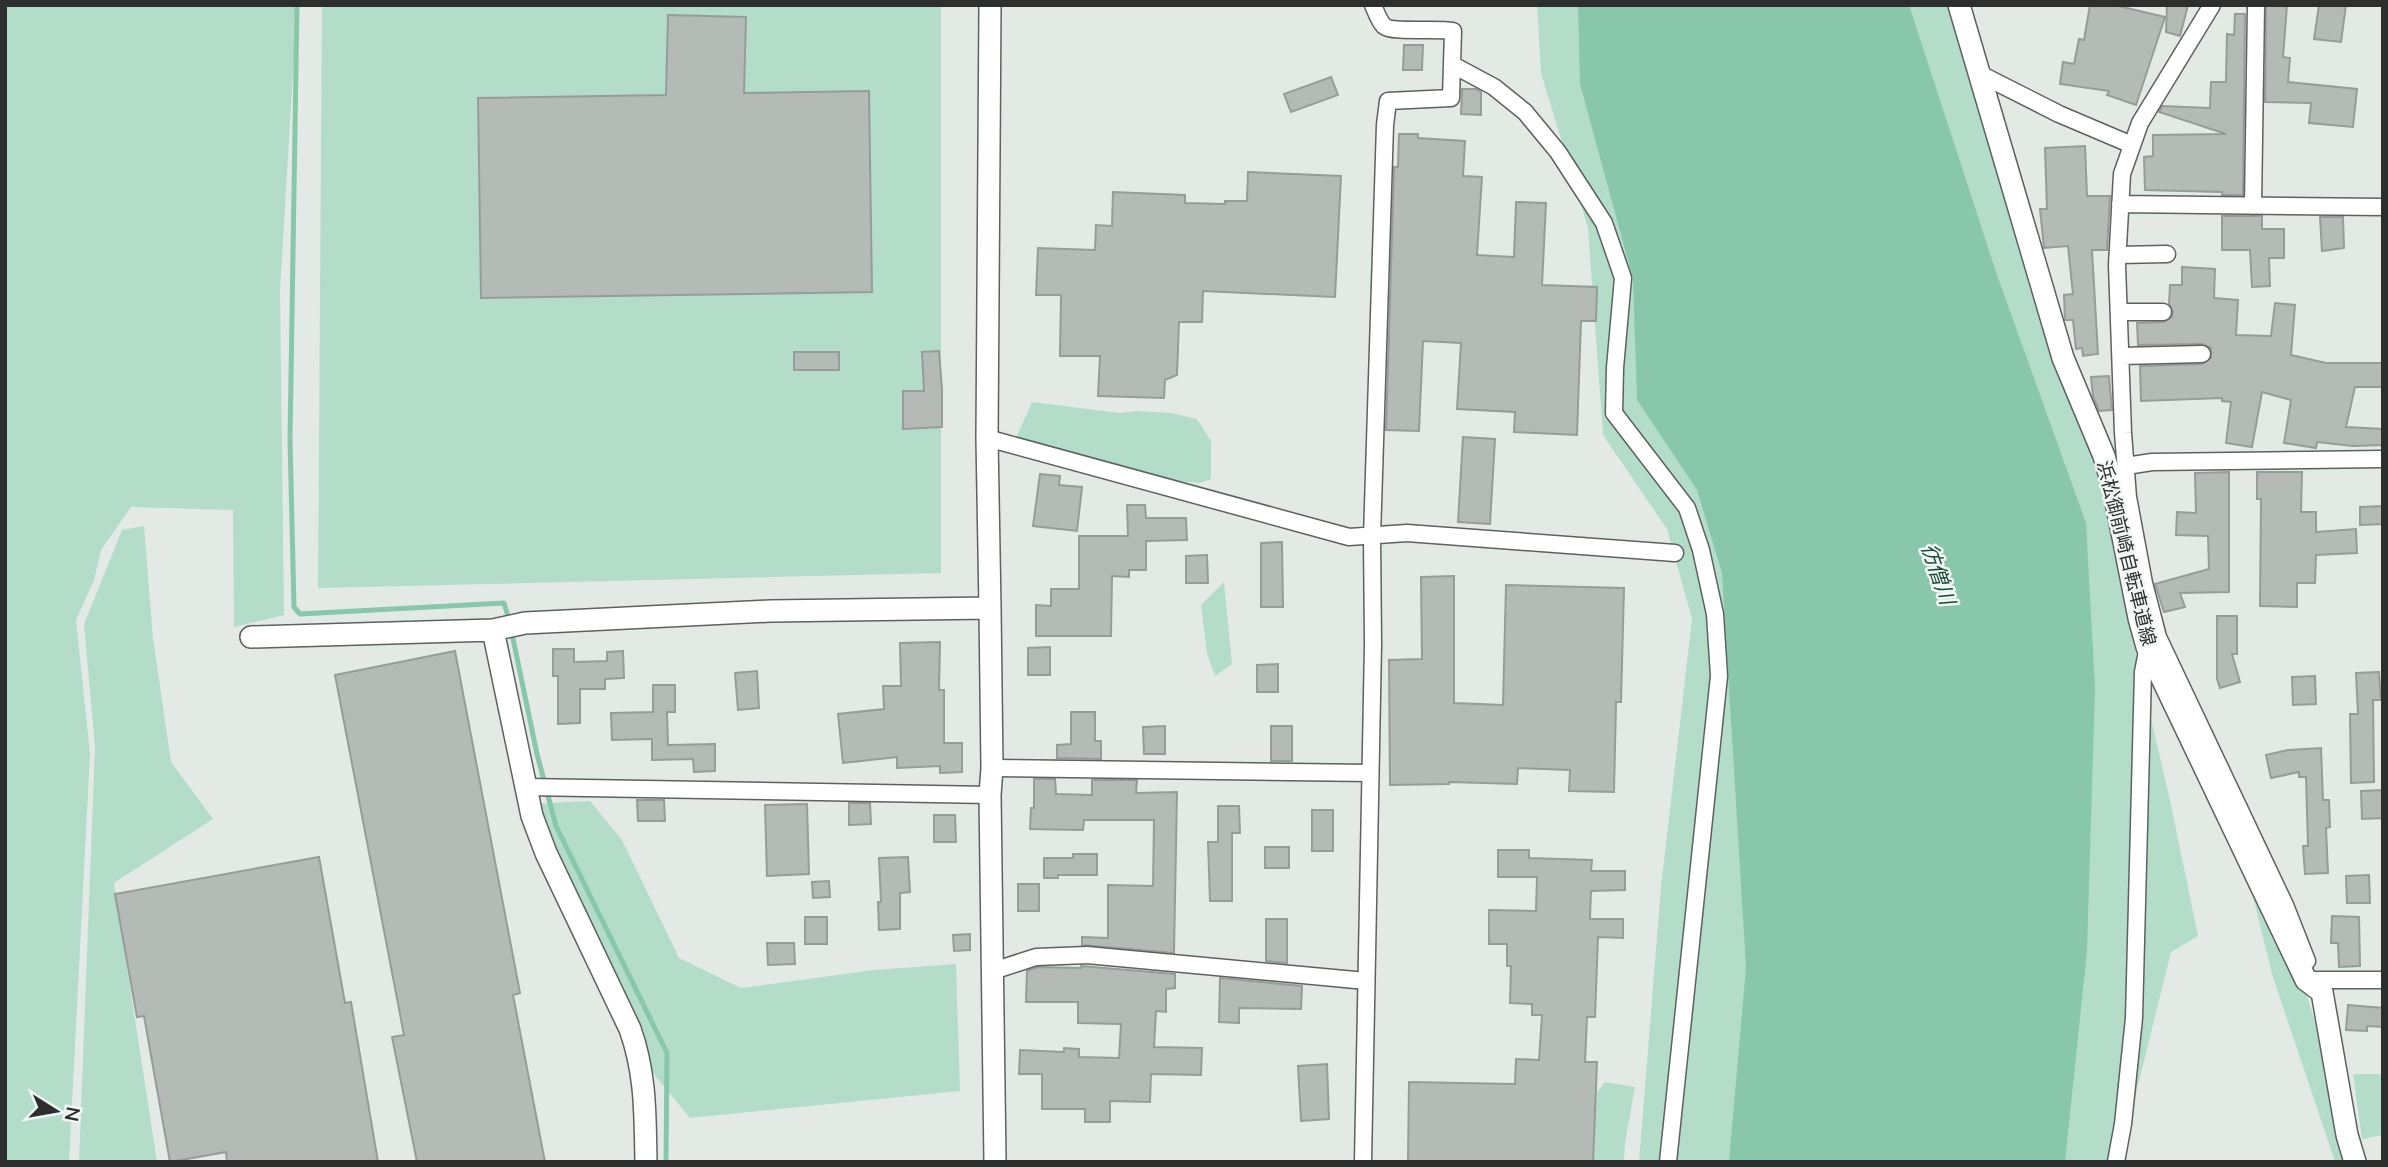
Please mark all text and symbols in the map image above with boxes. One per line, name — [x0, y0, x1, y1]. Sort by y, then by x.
street label: 浜松御前崎自転車道線 — [2092, 458, 2162, 648]
water label: 彷僧川 — [1916, 540, 1962, 610]
north arrow — [21, 1076, 91, 1146]
text: N — [60, 1105, 86, 1124]

